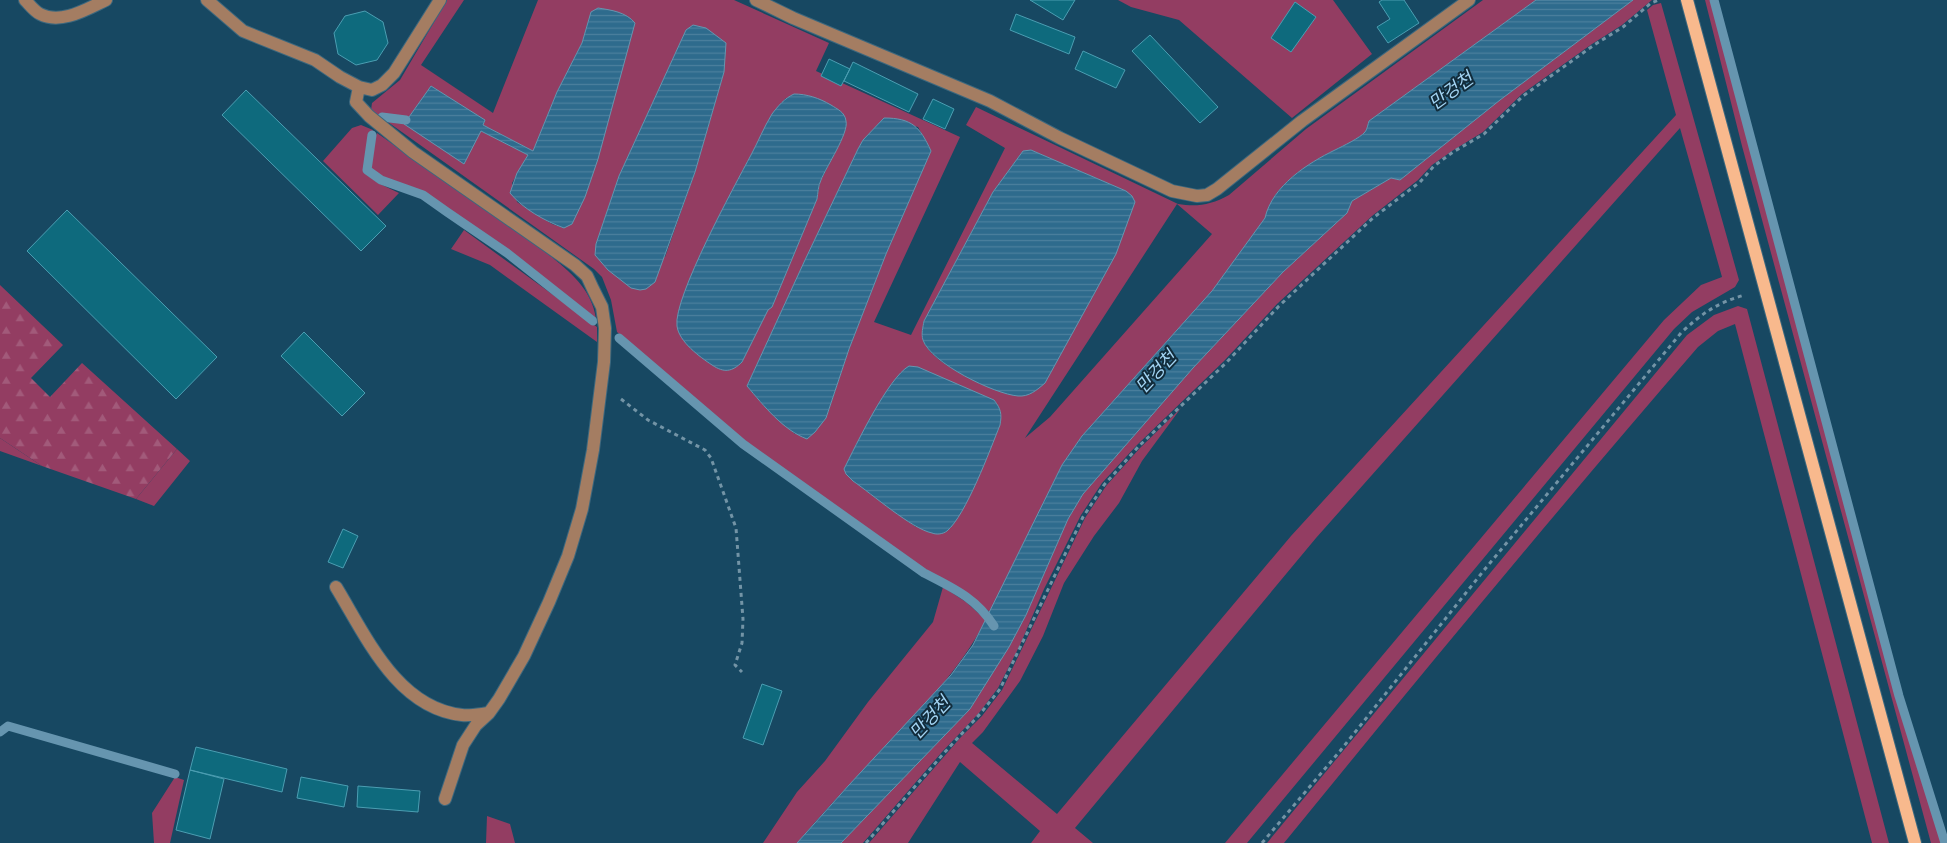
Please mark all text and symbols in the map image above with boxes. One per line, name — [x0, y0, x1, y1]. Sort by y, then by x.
water label: 만겅천 — [1424, 66, 1480, 115]
water label: 만겅천 — [1131, 345, 1183, 398]
water label: 만겅천 — [905, 691, 957, 744]

